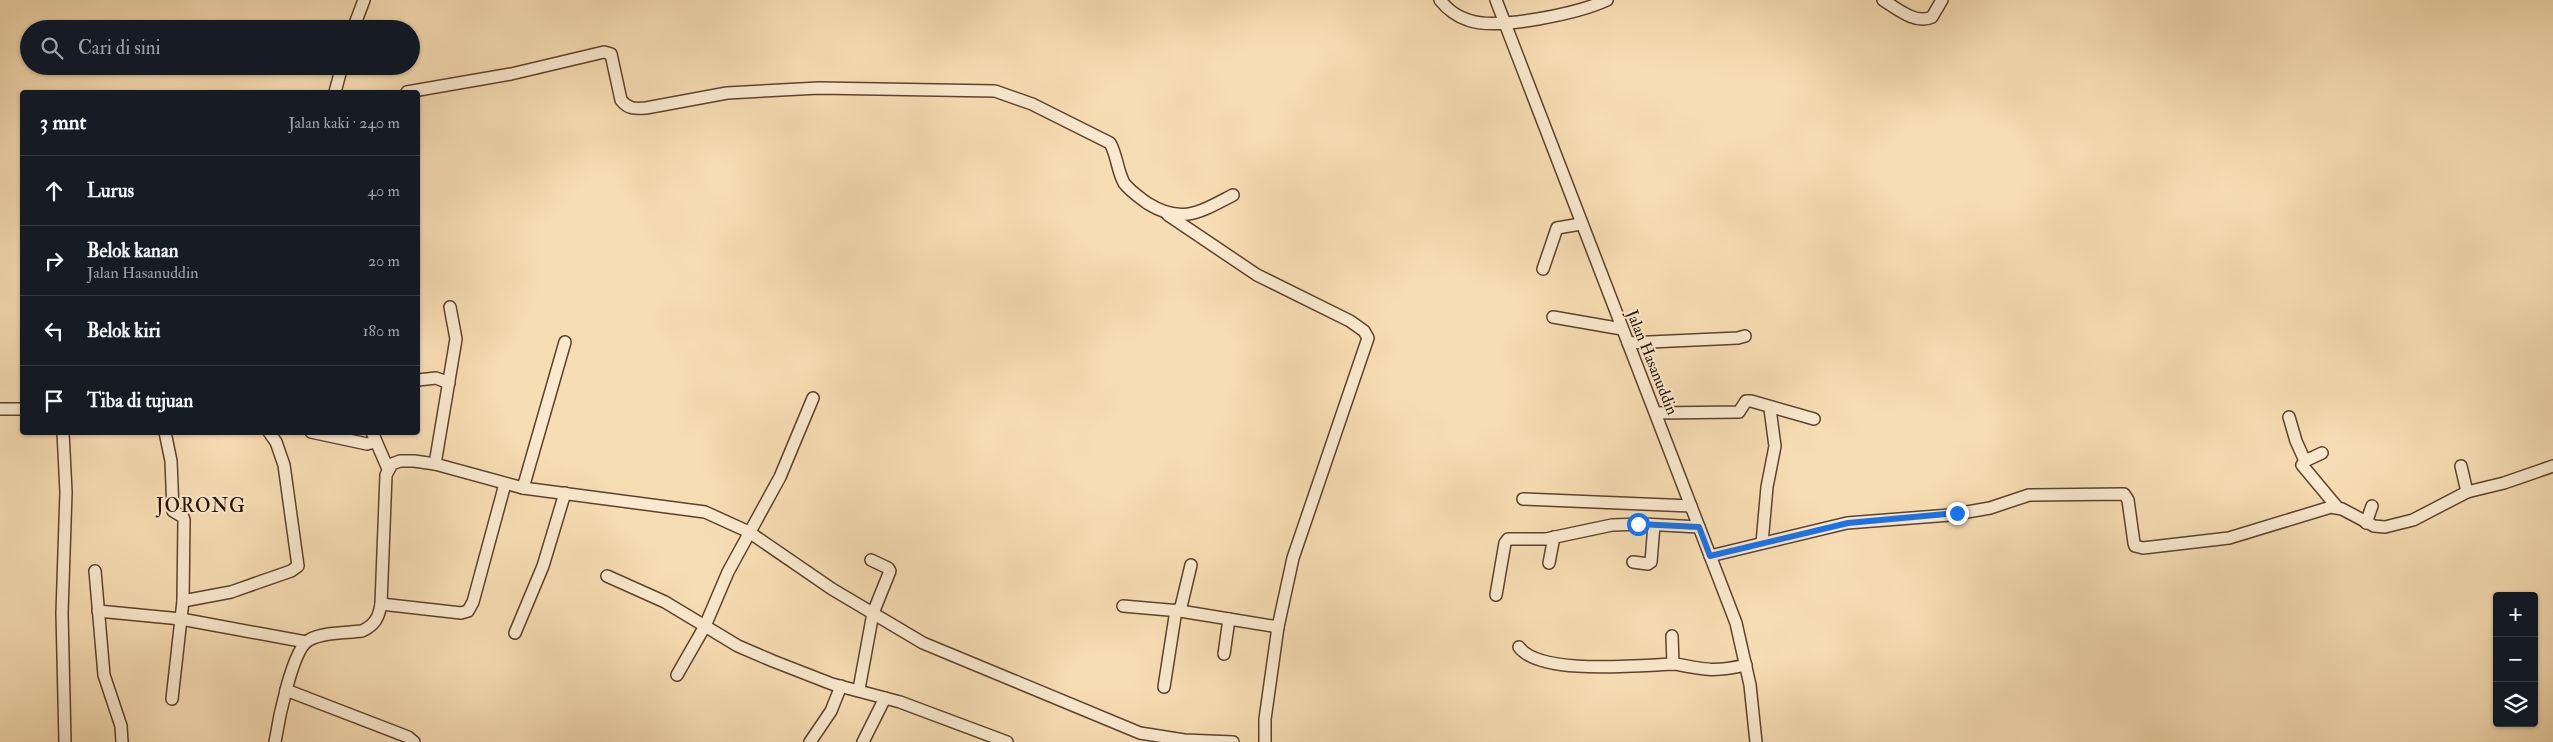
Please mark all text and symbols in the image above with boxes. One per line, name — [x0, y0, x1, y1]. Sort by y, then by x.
search box — [20, 20, 420, 75]
icon: search — [38, 34, 66, 62]
text: Cari di sini — [78, 36, 161, 60]
text: 3 mnt — [40, 109, 86, 136]
text: Jalan kaki · 240 m — [288, 113, 400, 133]
icon: ahead — [40, 177, 68, 205]
text: Lurus — [87, 179, 134, 203]
text: 40 m — [367, 181, 400, 201]
text: Belok kanan — [87, 239, 178, 263]
icon: right — [40, 247, 68, 275]
text: 20 m — [368, 251, 400, 271]
text: Jalan Hasanuddin — [87, 263, 198, 283]
street label: Jalan Hasanuddin — [1621, 306, 1682, 418]
icon: left — [40, 317, 68, 345]
text: Belok kiri — [87, 319, 161, 343]
text: 180 m — [363, 321, 400, 341]
icon: arrive — [40, 387, 68, 415]
text: Tiba di tujuan — [87, 389, 193, 413]
district label: JORONG — [155, 494, 246, 518]
route end — [1946, 502, 1969, 525]
route start — [1627, 513, 1650, 536]
map controls — [2493, 592, 2538, 727]
button: + — [2493, 592, 2538, 637]
button: − — [2493, 637, 2538, 682]
button: layers — [2493, 682, 2538, 727]

